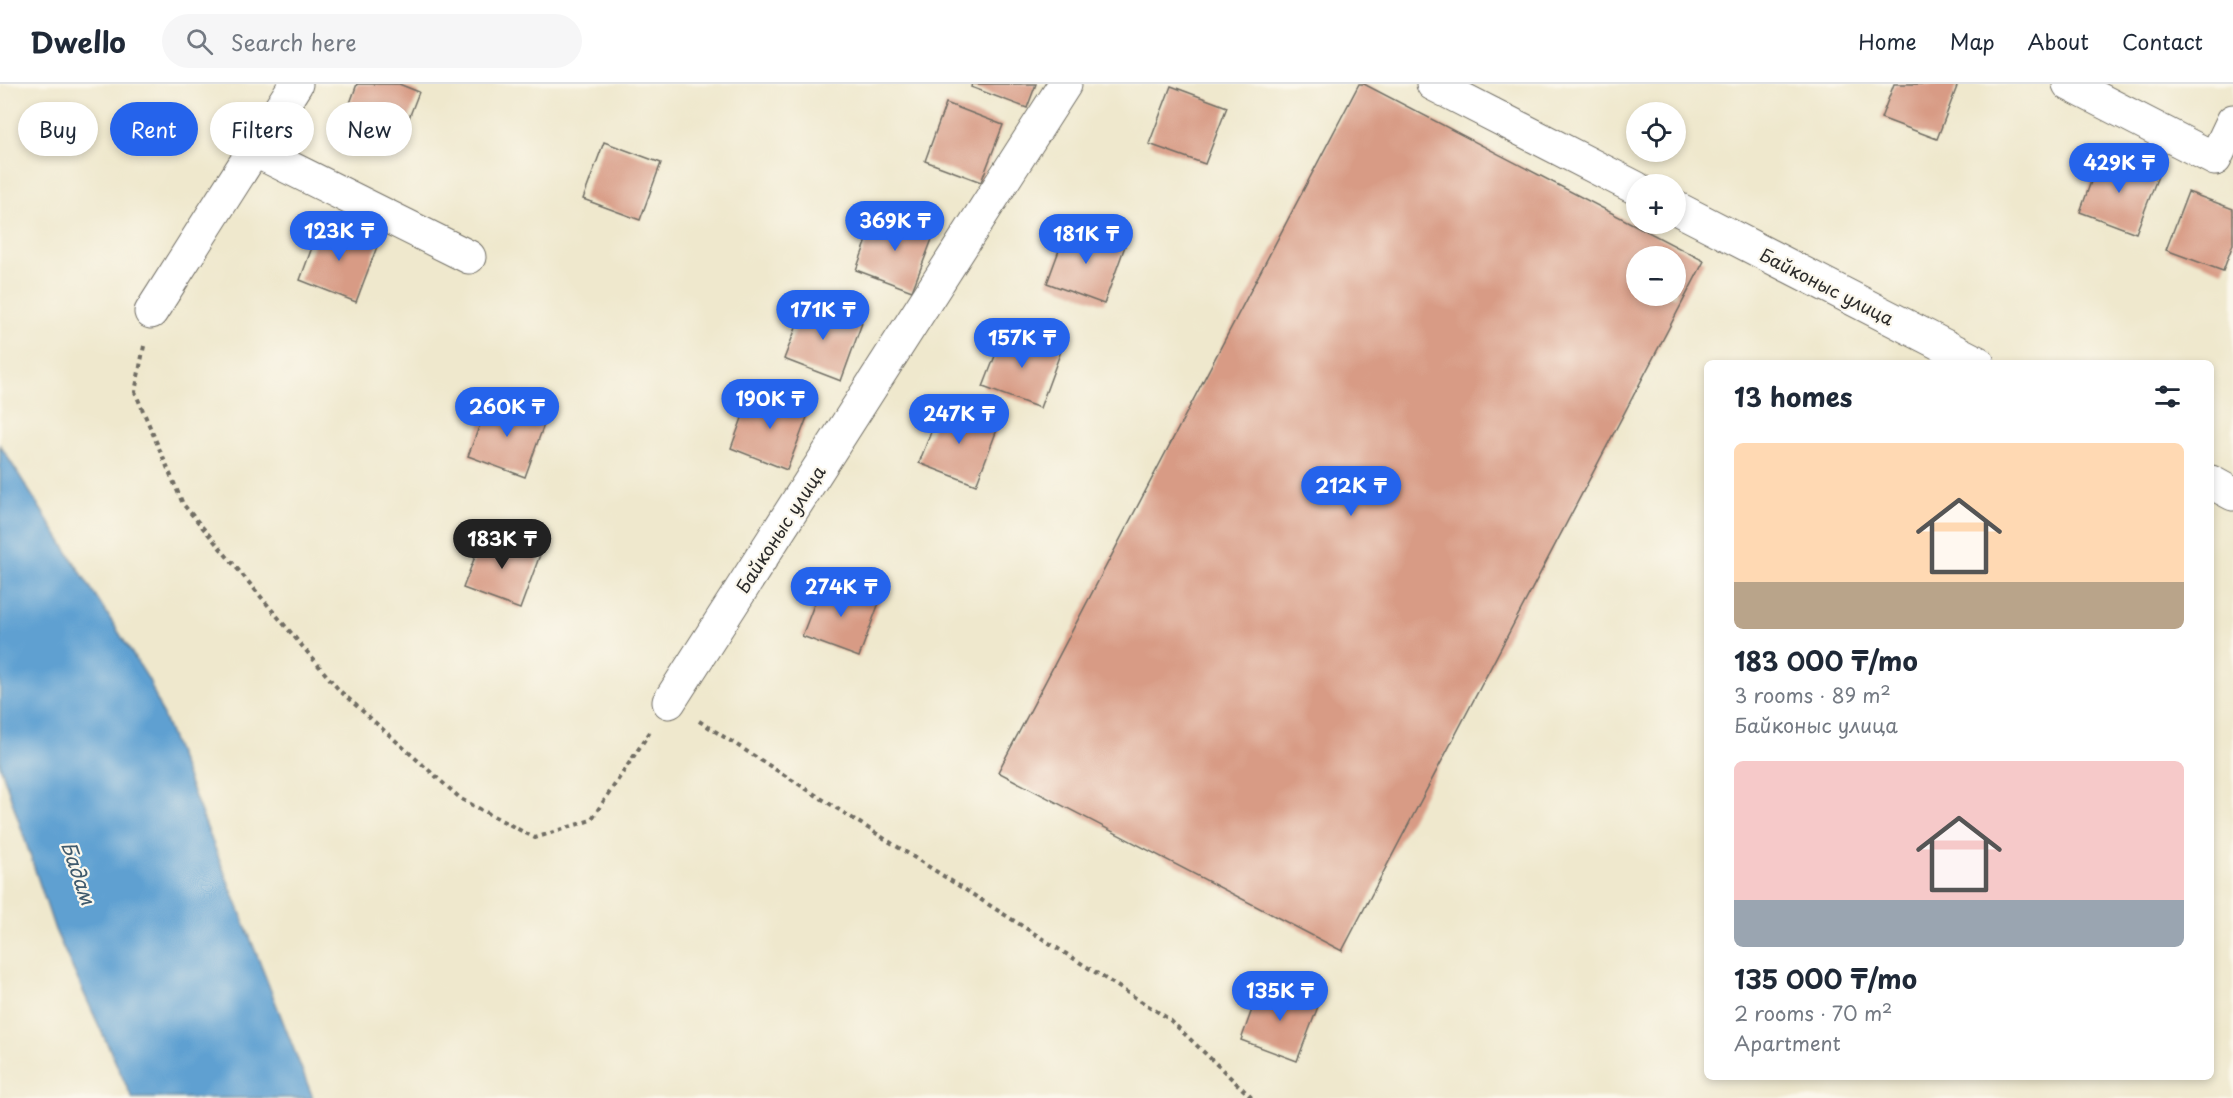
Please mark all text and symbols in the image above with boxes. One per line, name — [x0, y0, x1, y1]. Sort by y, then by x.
search box — [162, 14, 582, 68]
text: Dwello — [30, 20, 126, 63]
icon: search — [183, 25, 216, 58]
text: Search here — [231, 25, 357, 58]
text: Home — [1858, 25, 1917, 57]
text: Map — [1950, 25, 1995, 57]
text: About — [2028, 25, 2089, 57]
text: Contact — [2122, 25, 2203, 57]
chip: Buy — [18, 102, 98, 156]
chip: Rent — [110, 102, 198, 156]
chip: Filters — [210, 102, 314, 156]
chip: New — [326, 102, 412, 156]
map controls — [1626, 102, 1686, 306]
button: locate — [1626, 102, 1686, 162]
pin: 429K ₸ — [2070, 143, 2168, 194]
text: 429K ₸ — [2083, 147, 2155, 177]
button: + — [1626, 174, 1686, 234]
pin: 369K ₸ — [846, 201, 944, 252]
text: 369K ₸ — [859, 205, 931, 235]
pin: 123K ₸ — [290, 211, 388, 262]
pin: 181K ₸ — [1037, 214, 1135, 265]
text: 123K ₸ — [304, 215, 374, 245]
text: 181K ₸ — [1053, 218, 1119, 248]
street label: Байконыс улица — [1755, 241, 1899, 332]
button: − — [1626, 246, 1686, 306]
pin: 171K ₸ — [774, 290, 872, 341]
text: 171K ₸ — [790, 294, 856, 324]
pin: 157K ₸ — [973, 318, 1071, 369]
text: 157K ₸ — [988, 322, 1056, 352]
text: 13 homes — [1734, 377, 1852, 416]
pin: 190K ₸ — [721, 379, 819, 430]
icon: filters — [2151, 380, 2184, 413]
text: 190K ₸ — [735, 383, 805, 413]
pin: 260K ₸ — [458, 387, 556, 438]
text: 260K ₸ — [469, 391, 545, 421]
pin: 247K ₸ — [910, 394, 1008, 445]
text: 247K ₸ — [923, 398, 995, 428]
street label: Байконыс улица — [729, 459, 832, 598]
pin: 212K ₸ — [1302, 466, 1400, 517]
text: 212K ₸ — [1315, 470, 1387, 500]
icon: home — [1905, 482, 2013, 590]
pin: 183K ₸ — [453, 519, 551, 570]
text: 183K ₸ — [467, 523, 537, 553]
pin: 274K ₸ — [792, 567, 890, 618]
text: 274K ₸ — [805, 571, 877, 601]
text: 183 000 ₸/mo — [1734, 641, 1918, 680]
text: 3 rooms · 89 m² — [1734, 680, 1891, 710]
text: Байконыс улица — [1734, 710, 1898, 740]
icon: home — [1905, 800, 2013, 908]
water label: Бадам — [54, 837, 104, 909]
text: 135 000 ₸/mo — [1734, 959, 1917, 998]
pin: 135K ₸ — [1231, 971, 1329, 1022]
text: 135K ₸ — [1246, 975, 1314, 1005]
text: 2 rooms · 70 m² — [1734, 998, 1892, 1028]
text: Apartment — [1734, 1028, 1841, 1058]

